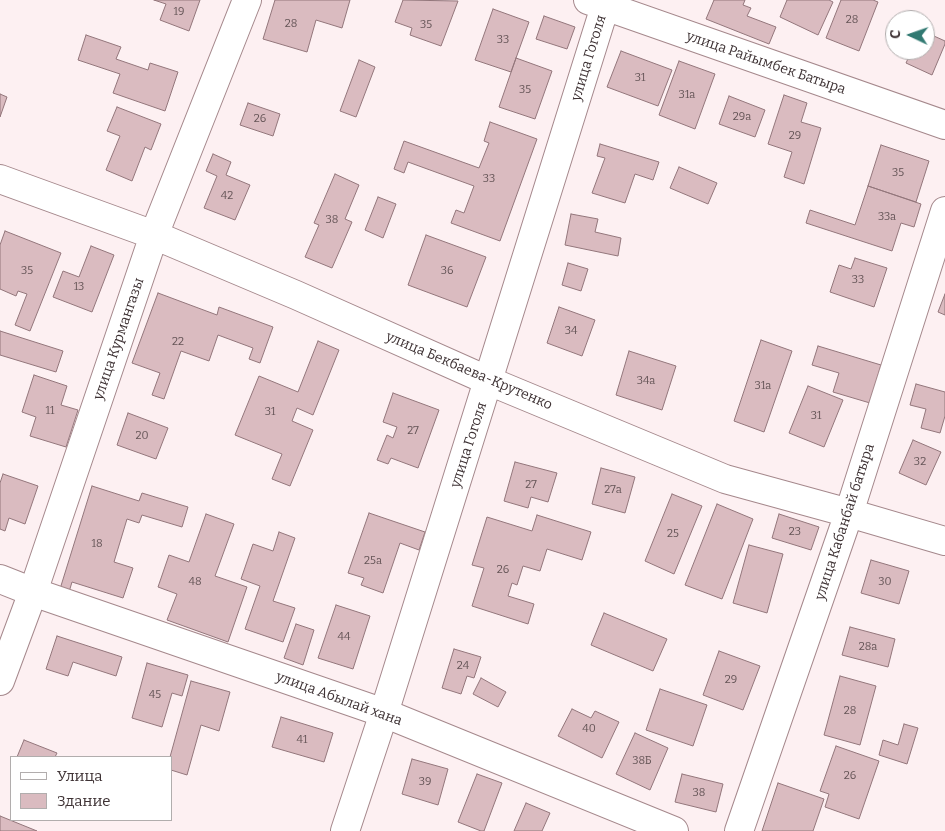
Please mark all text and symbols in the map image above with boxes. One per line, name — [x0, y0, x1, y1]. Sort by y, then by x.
house number: 19 — [174, 5, 184, 19]
north arrow — [885, 10, 935, 60]
street label: улица Гоголя — [568, 13, 610, 103]
house number: 28 — [846, 13, 858, 27]
house number: 28 — [285, 17, 297, 31]
house number: 35 — [420, 18, 432, 32]
street label: улица Райымбек Батыра — [684, 28, 848, 98]
text: С — [887, 29, 904, 39]
house number: 33 — [497, 33, 509, 47]
house number: 31 — [635, 71, 645, 85]
house number: 35 — [519, 83, 531, 97]
house number: 31а — [679, 88, 695, 102]
house number: 29а — [733, 110, 751, 124]
house number: 26 — [254, 112, 266, 126]
house number: 29 — [789, 129, 801, 143]
house number: 35 — [892, 166, 904, 180]
house number: 33 — [483, 172, 495, 186]
house number: 42 — [221, 189, 233, 203]
house number: 33а — [878, 210, 896, 224]
house number: 38 — [326, 213, 338, 227]
house number: 35 — [21, 264, 33, 278]
house number: 36 — [441, 264, 453, 278]
house number: 33 — [852, 273, 864, 287]
street label: улица Курмангазы — [90, 276, 148, 402]
house number: 13 — [74, 280, 84, 294]
house number: 34 — [565, 324, 577, 338]
street label: улица Бекбаева-Крутенко — [383, 328, 555, 414]
house number: 22 — [172, 335, 184, 349]
house number: 34а — [637, 374, 655, 388]
house number: 31а — [755, 379, 771, 393]
street label: улица Гоголя — [447, 400, 491, 490]
house number: 11 — [46, 404, 54, 418]
house number: 31 — [265, 405, 275, 419]
house number: 31 — [811, 409, 821, 423]
house number: 27 — [407, 424, 419, 438]
house number: 20 — [135, 429, 149, 443]
street label: улица Кабанбай батыра — [812, 442, 878, 602]
house number: 32 — [914, 455, 926, 469]
house number: 27 — [525, 478, 537, 492]
house number: 27а — [604, 483, 622, 497]
house number: 23 — [789, 525, 801, 539]
house number: 25 — [667, 527, 679, 541]
house number: 18 — [91, 537, 103, 551]
house number: 25а — [364, 554, 382, 568]
house number: 26 — [497, 563, 509, 577]
house number: 48 — [188, 575, 202, 589]
house number: 30 — [878, 575, 892, 589]
house number: 44 — [338, 630, 350, 644]
house number: 28а — [859, 640, 877, 654]
house number: 24 — [457, 659, 469, 673]
street label: улица Абылай хана — [274, 668, 404, 730]
house number: 29 — [725, 673, 737, 687]
house number: 45 — [149, 688, 161, 702]
house number: 28 — [844, 704, 856, 718]
house number: 40 — [582, 722, 596, 736]
house number: 41 — [297, 733, 307, 747]
house number: 38Б — [632, 754, 652, 768]
legend — [10, 756, 172, 821]
text: Улица — [57, 767, 103, 785]
house number: 26 — [844, 769, 856, 783]
house number: 39 — [419, 775, 431, 789]
house number: 38 — [693, 786, 705, 800]
text: Здание — [57, 792, 111, 810]

